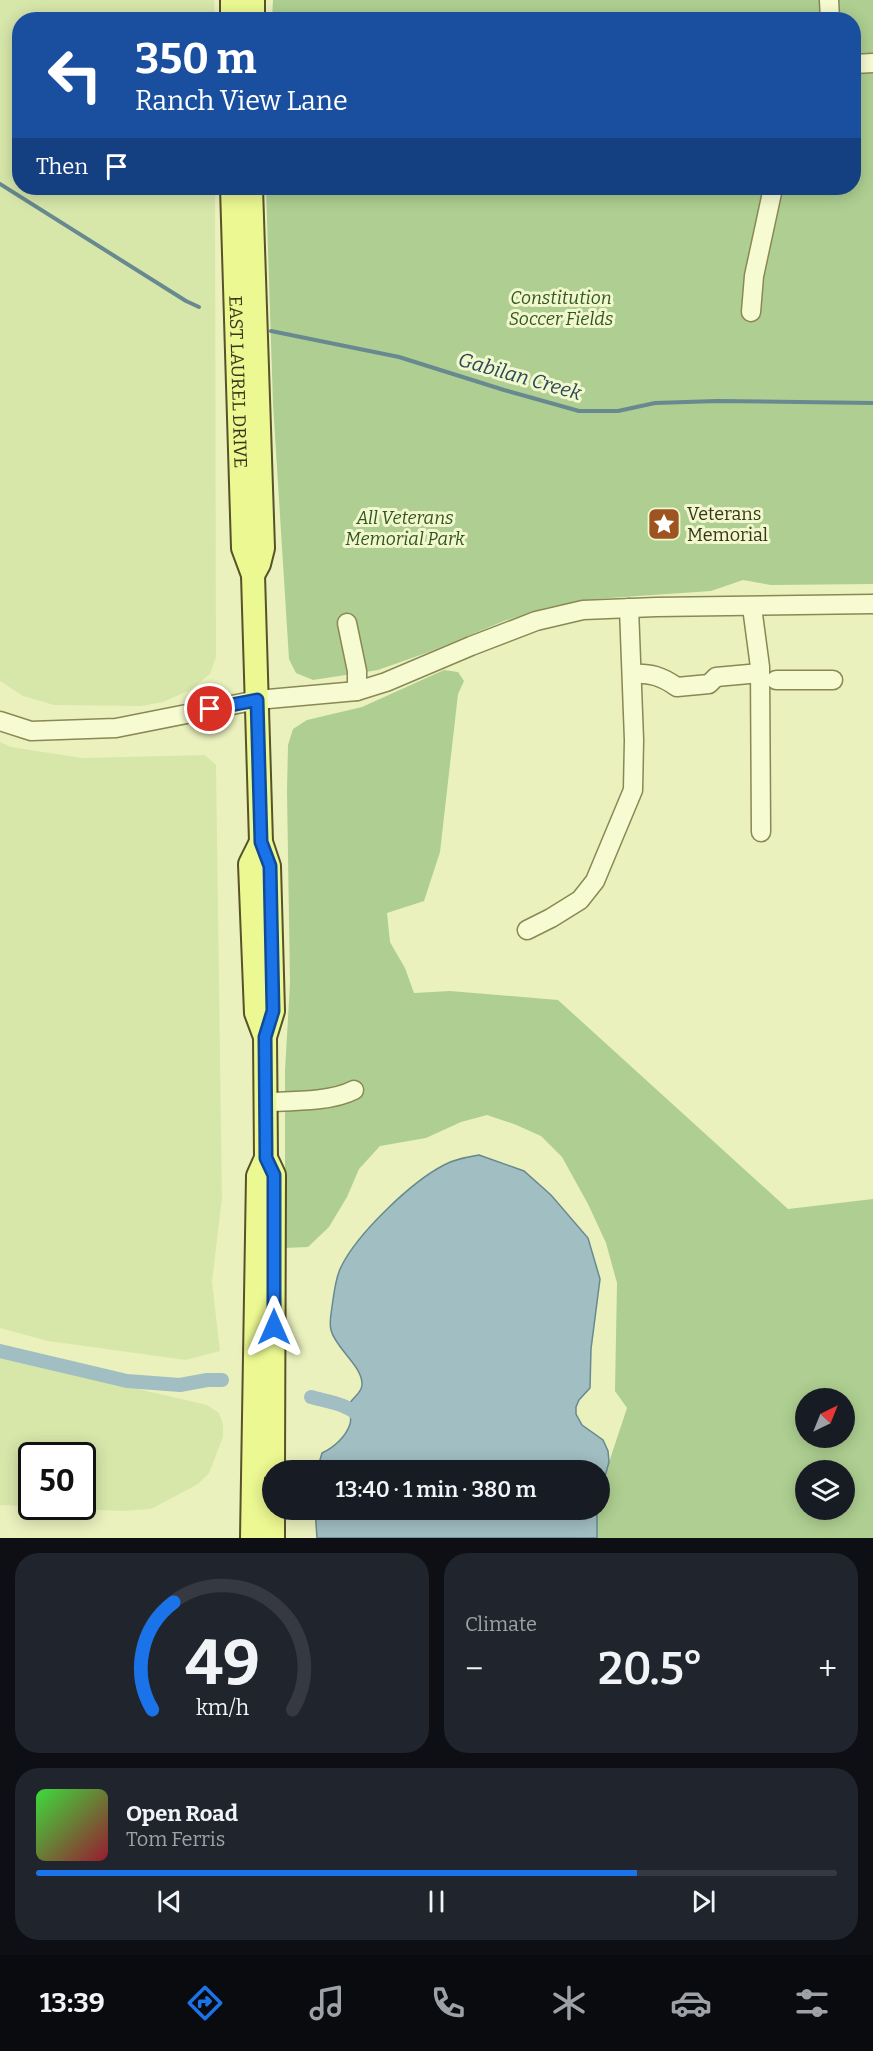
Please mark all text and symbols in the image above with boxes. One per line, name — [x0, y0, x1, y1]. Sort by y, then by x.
text: 350 m — [135, 34, 256, 84]
icon: left — [36, 36, 114, 114]
text: Ranch View Lane — [135, 85, 348, 117]
icon: arrive — [100, 150, 133, 183]
text: Then — [36, 153, 88, 180]
park label: Constitution Soccer Fields — [509, 287, 614, 330]
street label: EAST LAUREL DRIVE — [224, 295, 252, 469]
water label: Gabilan Creek — [456, 347, 584, 405]
place label: Veterans Memorial — [687, 503, 768, 546]
place icon: Veterans Memorial — [646, 506, 682, 542]
park label: All Veterans Memorial Park — [345, 507, 465, 550]
pin — [184, 683, 235, 734]
icon: arrive — [193, 692, 226, 725]
position arrow — [242, 1295, 306, 1359]
north arrow — [795, 1388, 855, 1448]
map controls — [795, 1388, 855, 1520]
speed limit sign: 50 — [18, 1442, 96, 1520]
button: layers — [795, 1460, 855, 1520]
text: 13:40 · 1 min · 380 m — [336, 1476, 536, 1503]
text: Climate — [465, 1612, 537, 1636]
text: 49 — [185, 1626, 259, 1701]
text: 20.5° — [598, 1642, 703, 1696]
text: − — [465, 1649, 483, 1689]
text: + — [818, 1649, 837, 1689]
text: km/h — [195, 1695, 249, 1721]
text: Open Road — [126, 1800, 238, 1827]
text: Tom Ferris — [126, 1827, 225, 1851]
icon: previous — [153, 1885, 186, 1918]
icon: pause — [420, 1885, 453, 1918]
icon: next — [687, 1885, 720, 1918]
icon: directions — [184, 1982, 226, 2024]
icon: music — [306, 1982, 348, 2024]
icon: phone — [427, 1982, 469, 2024]
icon: climate — [548, 1982, 590, 2024]
icon: car — [670, 1982, 712, 2024]
icon: filters — [791, 1982, 833, 2024]
text: 13:39 — [40, 1987, 105, 2019]

